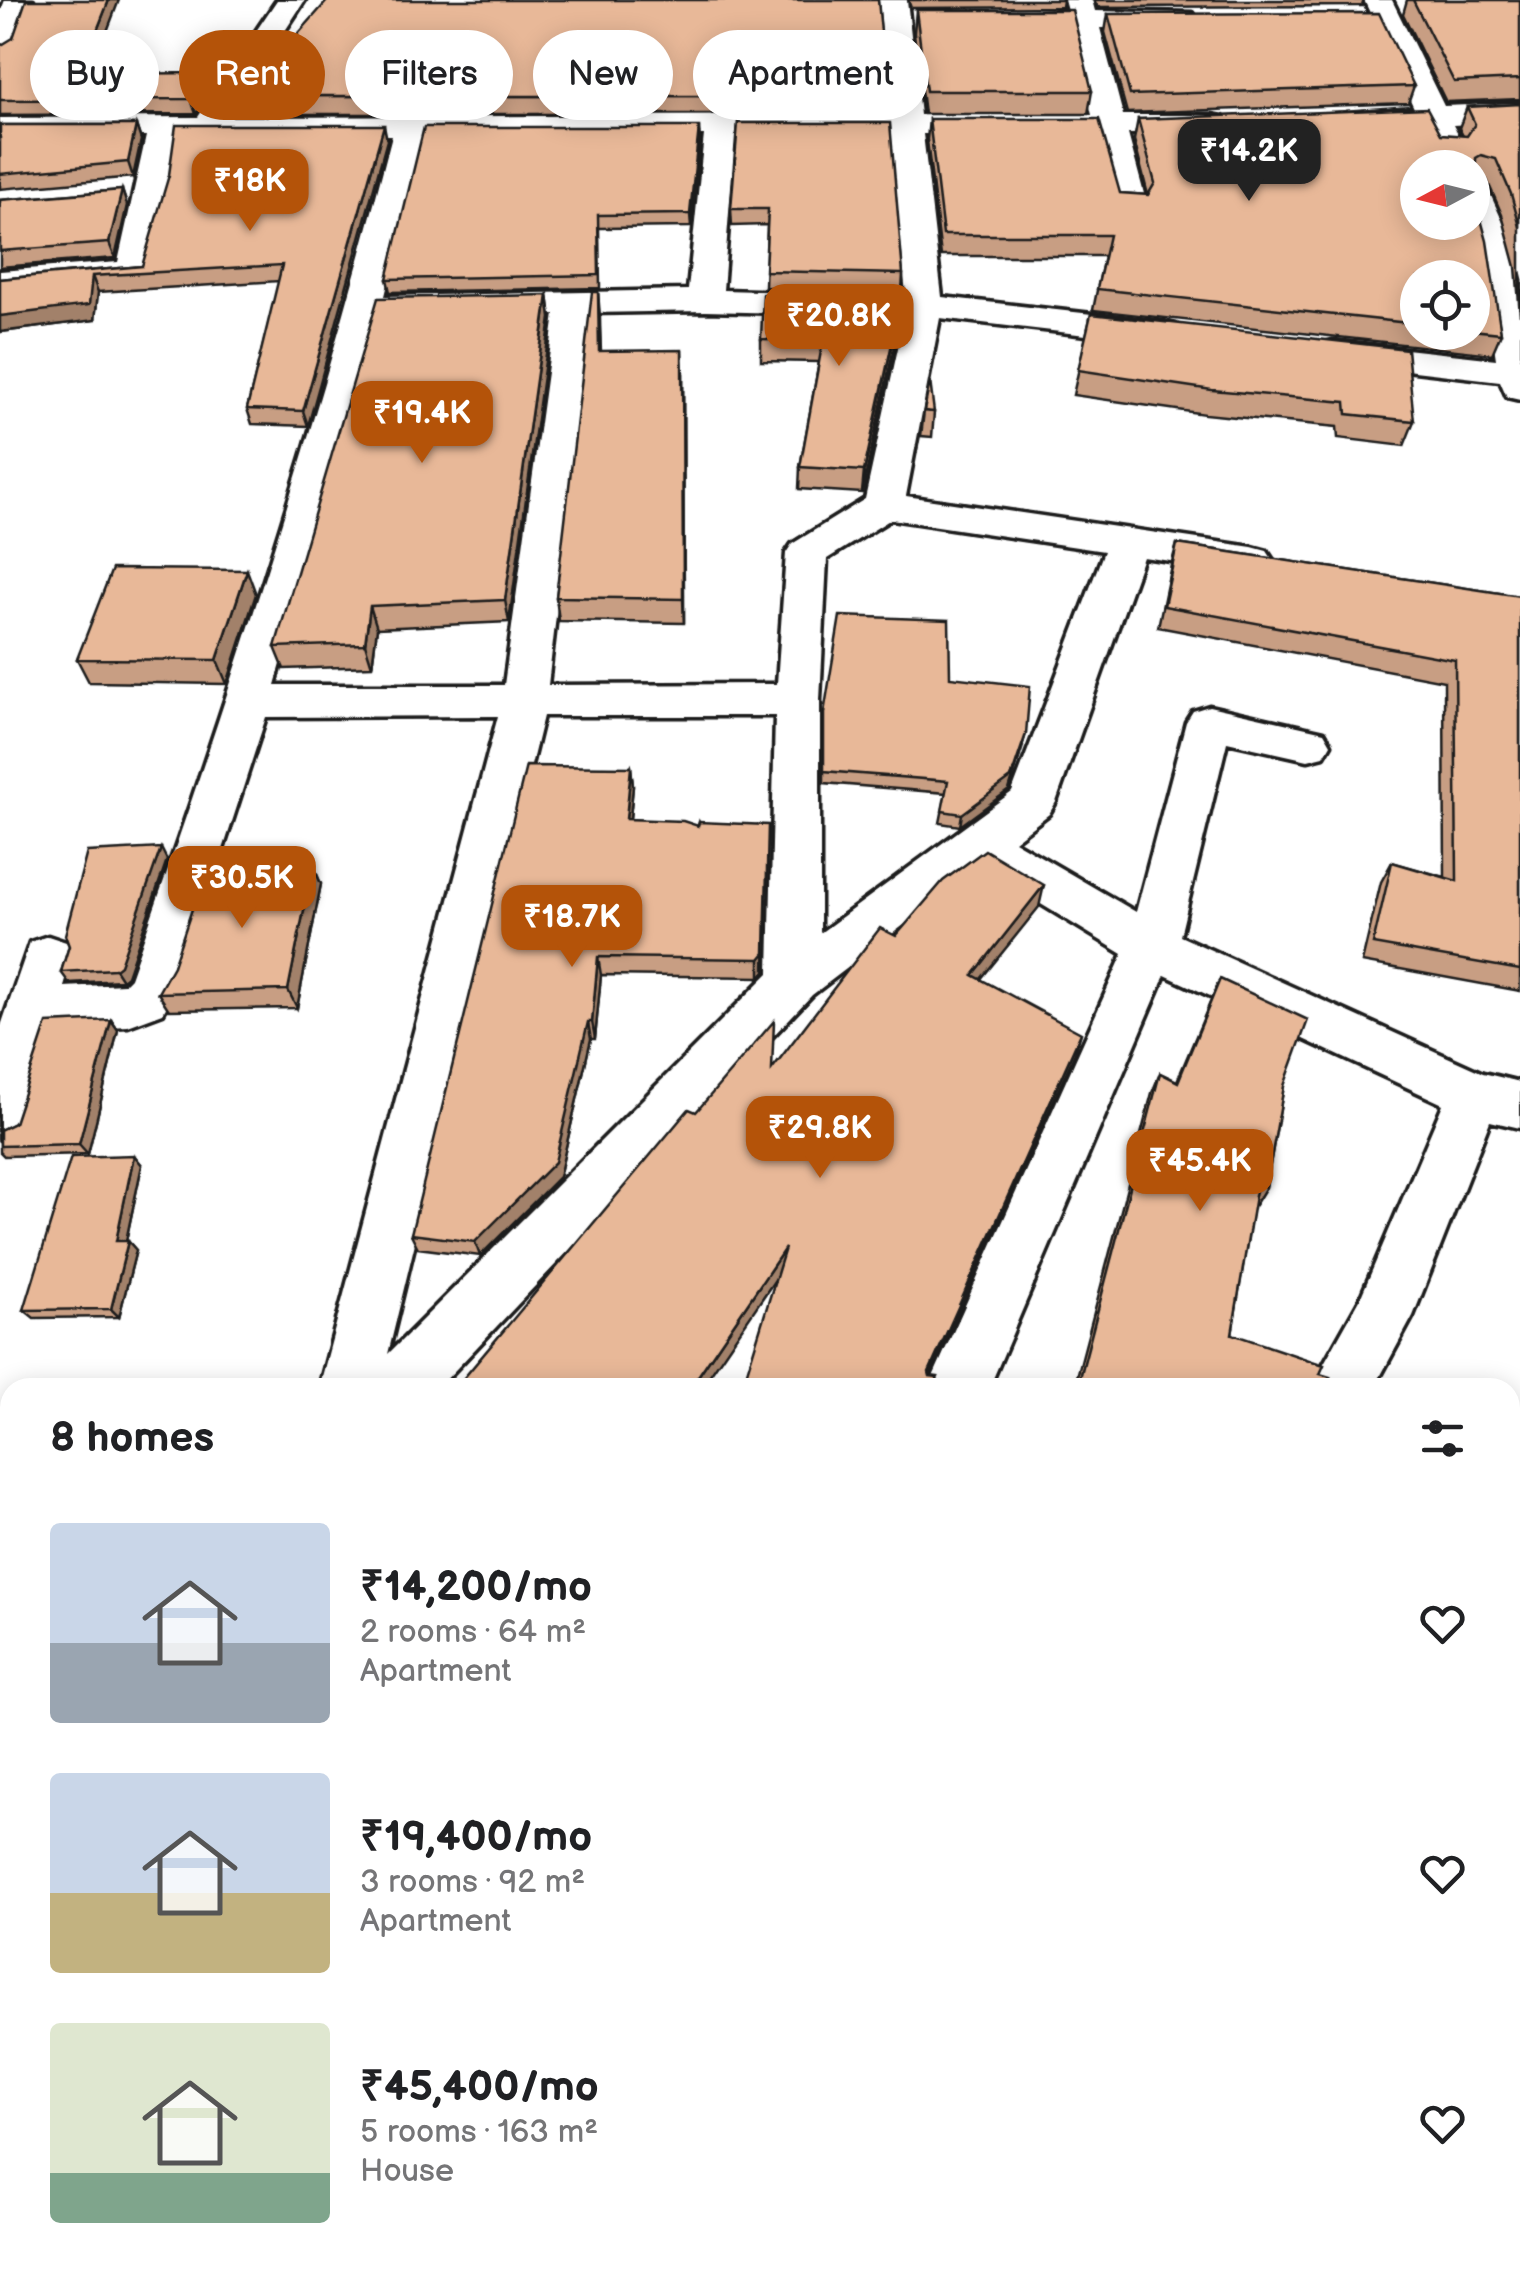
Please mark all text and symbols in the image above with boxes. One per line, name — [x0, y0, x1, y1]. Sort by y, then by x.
chip: Buy — [30, 30, 159, 120]
chip: Rent — [179, 30, 325, 120]
chip: Filters — [345, 30, 513, 120]
chip: New — [533, 30, 673, 120]
chip: Apartment — [693, 30, 929, 120]
pin: ₹14.2K — [1168, 119, 1330, 204]
text: ₹14.2K — [1200, 132, 1298, 171]
pin: ₹18K — [191, 149, 309, 234]
north arrow — [1400, 150, 1490, 240]
map controls — [1400, 150, 1490, 350]
text: ₹18K — [214, 162, 286, 201]
button: locate — [1400, 260, 1490, 350]
pin: ₹20.8K — [758, 284, 920, 369]
text: ₹20.8K — [787, 297, 891, 336]
pin: ₹19.4K — [341, 381, 503, 466]
text: ₹19.4K — [373, 394, 471, 433]
pin: ₹30.5K — [161, 846, 323, 931]
text: ₹30.5K — [190, 859, 294, 898]
pin: ₹18.7K — [491, 885, 653, 970]
text: ₹18.7K — [523, 898, 621, 937]
pin: ₹29.8K — [739, 1096, 901, 1181]
text: ₹29.8K — [768, 1109, 872, 1148]
pin: ₹45.4K — [1119, 1129, 1281, 1214]
text: ₹45.4K — [1148, 1142, 1252, 1181]
icon: filters — [1415, 1411, 1470, 1466]
text: 8 homes — [50, 1413, 214, 1464]
text: ₹14,200/mo — [360, 1562, 592, 1613]
icon: home — [130, 1563, 250, 1683]
icon: heart — [1415, 1596, 1470, 1651]
text: 2 rooms · 64 m² — [360, 1613, 586, 1652]
text: Apartment — [360, 1652, 511, 1691]
text: ₹19,400/mo — [360, 1812, 592, 1863]
icon: home — [130, 1813, 250, 1933]
icon: heart — [1415, 1846, 1470, 1901]
text: 3 rooms · 92 m² — [360, 1863, 585, 1902]
text: Apartment — [360, 1902, 511, 1941]
text: ₹45,400/mo — [360, 2062, 599, 2113]
icon: home — [130, 2063, 250, 2183]
icon: heart — [1415, 2096, 1470, 2151]
text: 5 rooms · 163 m² — [360, 2113, 598, 2152]
text: House — [360, 2152, 454, 2191]

